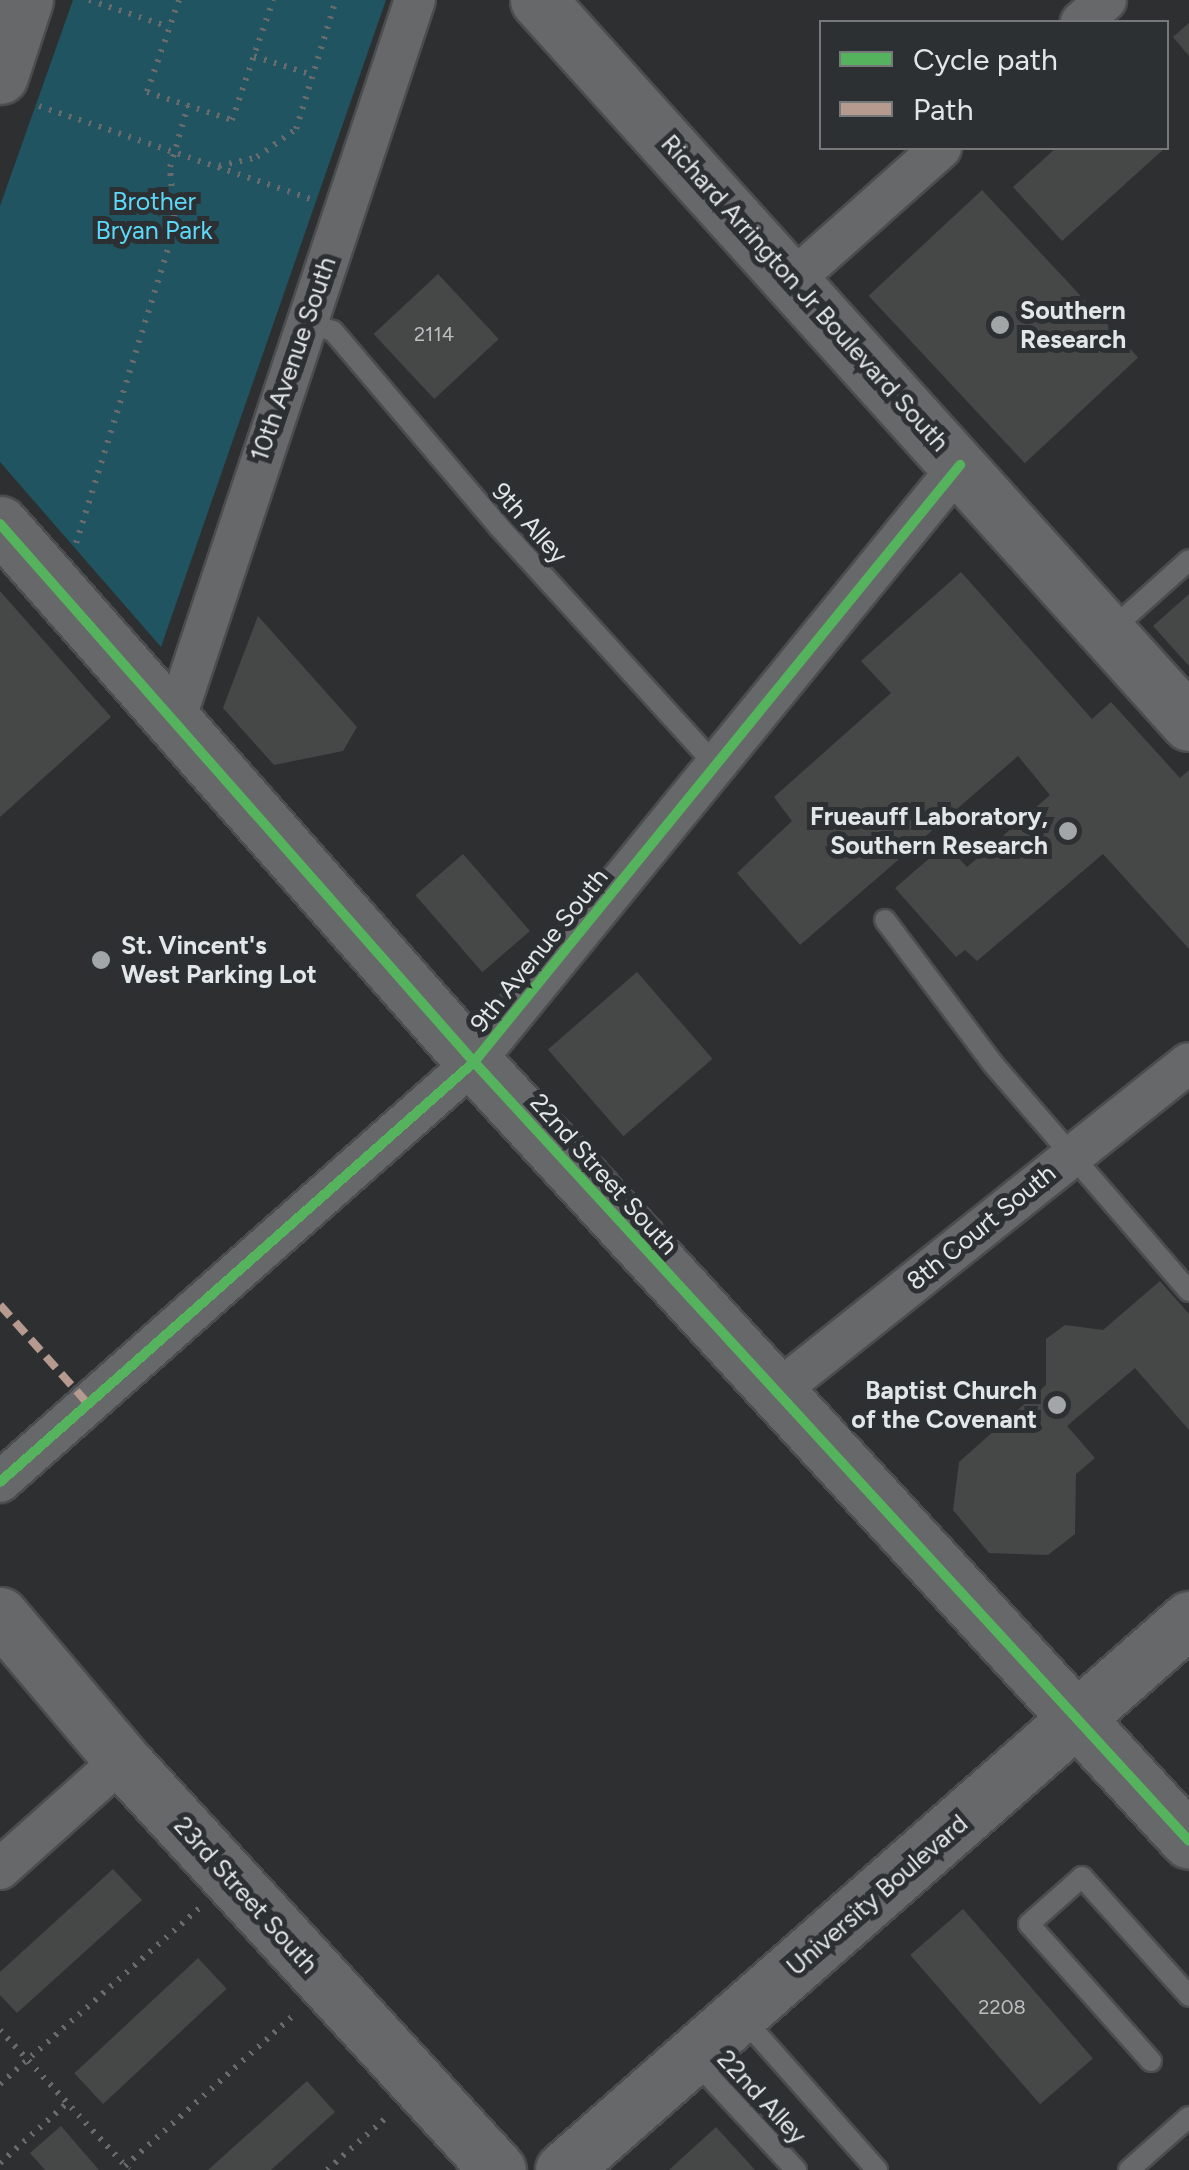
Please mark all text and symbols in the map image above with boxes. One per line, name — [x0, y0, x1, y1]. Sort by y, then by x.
legend — [819, 20, 1169, 150]
text: Cycle path — [913, 41, 1058, 78]
text: Path — [913, 91, 973, 128]
street label: Richard Arrington Jr Boulevard South — [655, 129, 955, 457]
park label: Brother Bryan Park — [95, 187, 213, 246]
street label: 10th Avenue South — [244, 253, 342, 465]
place label: Southern Research — [1020, 296, 1126, 355]
marker: Southern Research — [989, 314, 1011, 336]
house number: 2114 — [414, 322, 454, 346]
street label: 9th Alley — [486, 477, 574, 569]
place label: Frueauff Laboratory, Southern Research — [810, 802, 1048, 861]
marker: Frueauff Laboratory, Southern Research — [1057, 820, 1079, 842]
street label: 9th Avenue South — [464, 862, 614, 1038]
place label: St. Vincent's West Parking Lot — [121, 931, 317, 990]
marker: St. Vincent's West Parking Lot — [90, 949, 112, 971]
street label: 22nd Street South — [524, 1087, 684, 1261]
street label: 8th Court South — [901, 1158, 1061, 1296]
place label: Baptist Church of the Covenant — [851, 1376, 1037, 1435]
marker: Baptist Church of the Covenant — [1046, 1394, 1068, 1416]
street label: University Boulevard — [781, 1808, 973, 1982]
street label: 23rd Street South — [168, 1811, 324, 1979]
house number: 2208 — [978, 1995, 1026, 2019]
street label: 22nd Alley — [711, 2044, 813, 2150]

